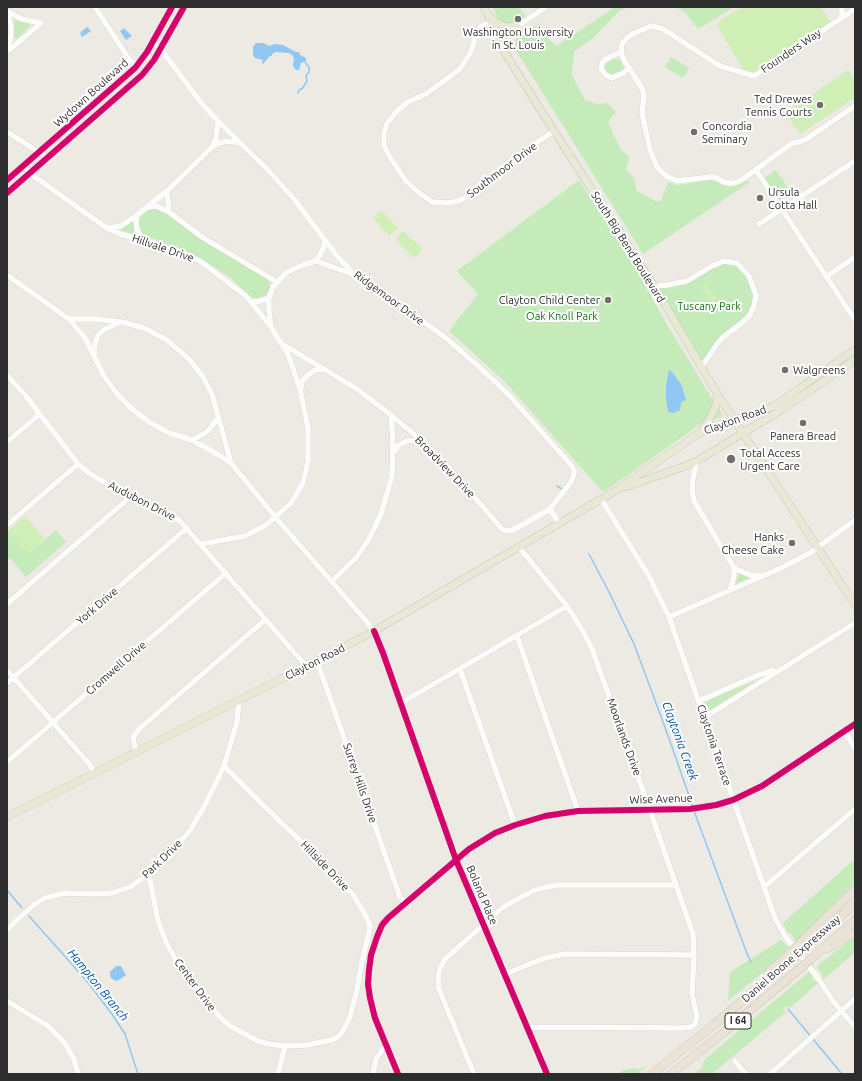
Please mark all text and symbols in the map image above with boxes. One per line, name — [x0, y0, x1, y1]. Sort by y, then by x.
marker: Washington University in St. Louis — [513, 14, 523, 24]
place label: Washington University in St. Louis — [463, 25, 573, 51]
street label: Founders Way — [758, 26, 824, 76]
street label: Wydown Boulevard — [51, 56, 131, 130]
place label: Ted Drewes Tennis Courts — [745, 92, 812, 118]
marker: Ted Drewes Tennis Courts — [815, 100, 825, 110]
place label: Concordia Seminary — [702, 119, 752, 145]
marker: Concordia Seminary — [689, 127, 699, 137]
street label: Southmoor Drive — [464, 139, 540, 201]
place label: Ursula Cotta Hall — [768, 185, 817, 211]
street label: South Big Bend Boulevard — [588, 189, 668, 305]
marker: Ursula Cotta Hall — [755, 193, 765, 203]
street label: Hillvale Drive — [130, 231, 196, 265]
street label: Ridgemoor Drive — [351, 268, 427, 328]
place label: Clayton Child Center — [499, 293, 600, 307]
marker: Clayton Child Center — [603, 295, 613, 305]
park label: Tuscany Park — [677, 299, 741, 313]
park label: Oak Knoll Park — [526, 309, 598, 323]
place label: Walgreens — [793, 363, 845, 377]
marker: Walgreens — [780, 365, 790, 375]
street label: Clayton Road — [702, 403, 768, 437]
marker: Panera Bread — [798, 418, 808, 428]
place label: Panera Bread — [770, 429, 836, 443]
street label: Broadview Drive — [412, 433, 478, 501]
place label: Total Access Urgent Care — [740, 446, 800, 472]
marker: Total Access Urgent Care — [725, 453, 737, 465]
street label: Audubon Drive — [106, 478, 178, 524]
place label: Hanks Cheese Cake — [722, 530, 784, 556]
marker: Hanks Cheese Cake — [787, 538, 797, 548]
street label: York Drive — [74, 584, 120, 628]
street label: Cromwell Drive — [83, 638, 149, 698]
street label: Clayton Road — [283, 641, 347, 683]
street label: Moorlands Drive — [604, 697, 644, 777]
water label: Claytonia Creek — [659, 699, 701, 783]
street label: Claytonia Terrace — [694, 703, 734, 787]
street label: Surrey Hills Drive — [340, 741, 380, 825]
street label: Wise Avenue — [629, 791, 693, 807]
street label: Park Drive — [139, 837, 185, 881]
street label: Hillside Drive — [298, 838, 352, 894]
street label: Boland Place — [464, 863, 500, 927]
street label: Daniel Boone Expressway — [739, 913, 843, 1005]
water label: Hampton Branch — [64, 946, 132, 1024]
street label: Center Drive — [171, 956, 219, 1014]
road number: I 64 — [725, 1013, 751, 1029]

